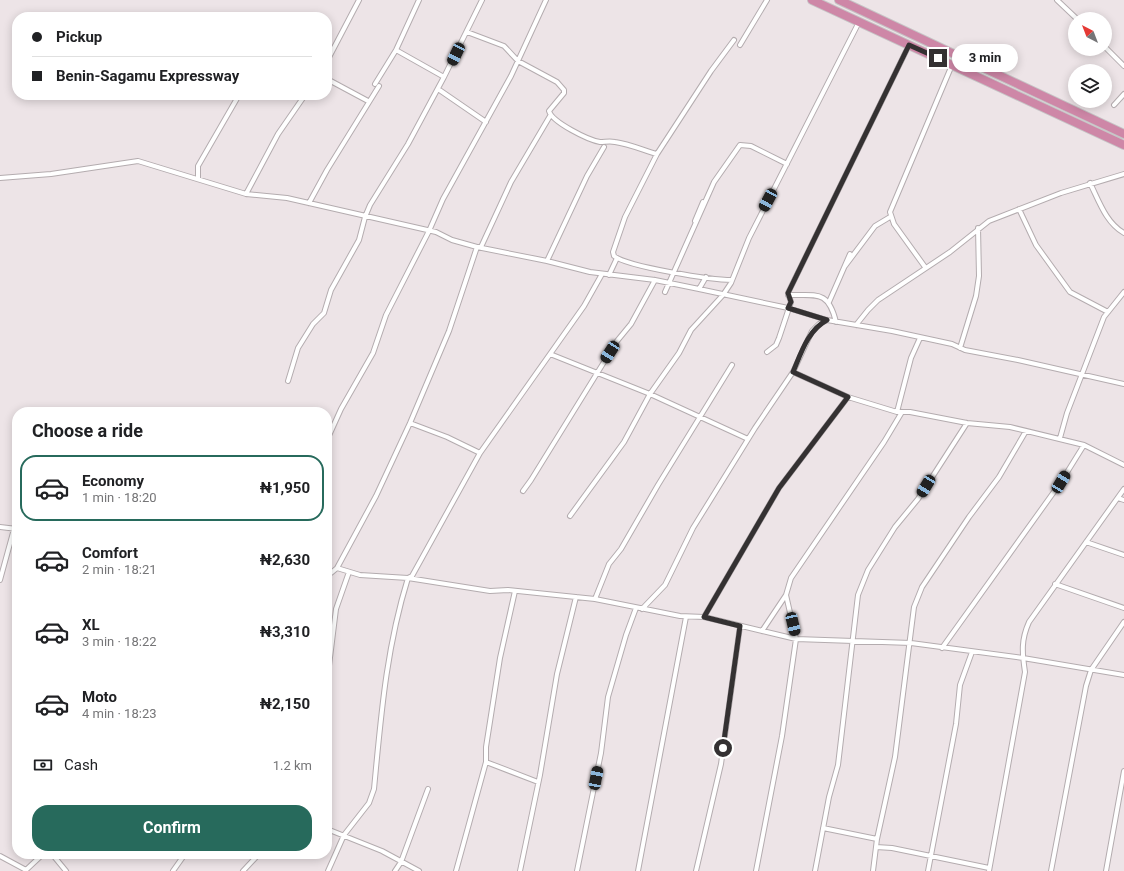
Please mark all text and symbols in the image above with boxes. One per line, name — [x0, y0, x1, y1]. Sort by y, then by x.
north arrow — [1068, 12, 1112, 56]
map controls — [1068, 12, 1112, 108]
text: Pickup — [56, 28, 102, 46]
car — [445, 41, 467, 67]
callout: 3 min — [952, 44, 1018, 72]
route end — [929, 49, 947, 67]
text: 3 min — [969, 50, 1001, 65]
button: layers — [1068, 64, 1112, 108]
text: Benin-Sagamu Expressway — [56, 67, 239, 85]
car — [757, 187, 779, 213]
car — [598, 339, 622, 365]
text: Choose a ride — [32, 420, 143, 441]
car — [1050, 469, 1072, 495]
icon: car — [34, 470, 70, 506]
text: Economy — [82, 472, 144, 490]
car — [915, 473, 937, 499]
text: ₦1,950 — [260, 479, 310, 497]
text: 1 min · 18:20 — [82, 490, 157, 505]
icon: car — [34, 542, 70, 578]
text: Comfort — [82, 544, 138, 562]
text: ₦2,630 — [260, 551, 310, 569]
text: 2 min · 18:21 — [82, 562, 157, 577]
car — [784, 611, 802, 637]
icon: car — [34, 614, 70, 650]
text: XL — [82, 616, 100, 634]
text: ₦3,310 — [260, 623, 310, 641]
text: 3 min · 18:22 — [82, 634, 157, 649]
icon: car — [34, 686, 70, 722]
text: Moto — [82, 688, 117, 706]
text: ₦2,150 — [260, 695, 310, 713]
text: 4 min · 18:23 — [82, 706, 157, 721]
route start — [714, 739, 732, 757]
icon: cash — [32, 754, 54, 776]
text: Cash — [64, 756, 98, 774]
text: 1.2 km — [273, 758, 312, 773]
car — [588, 765, 604, 791]
button: Confirm — [32, 805, 312, 851]

